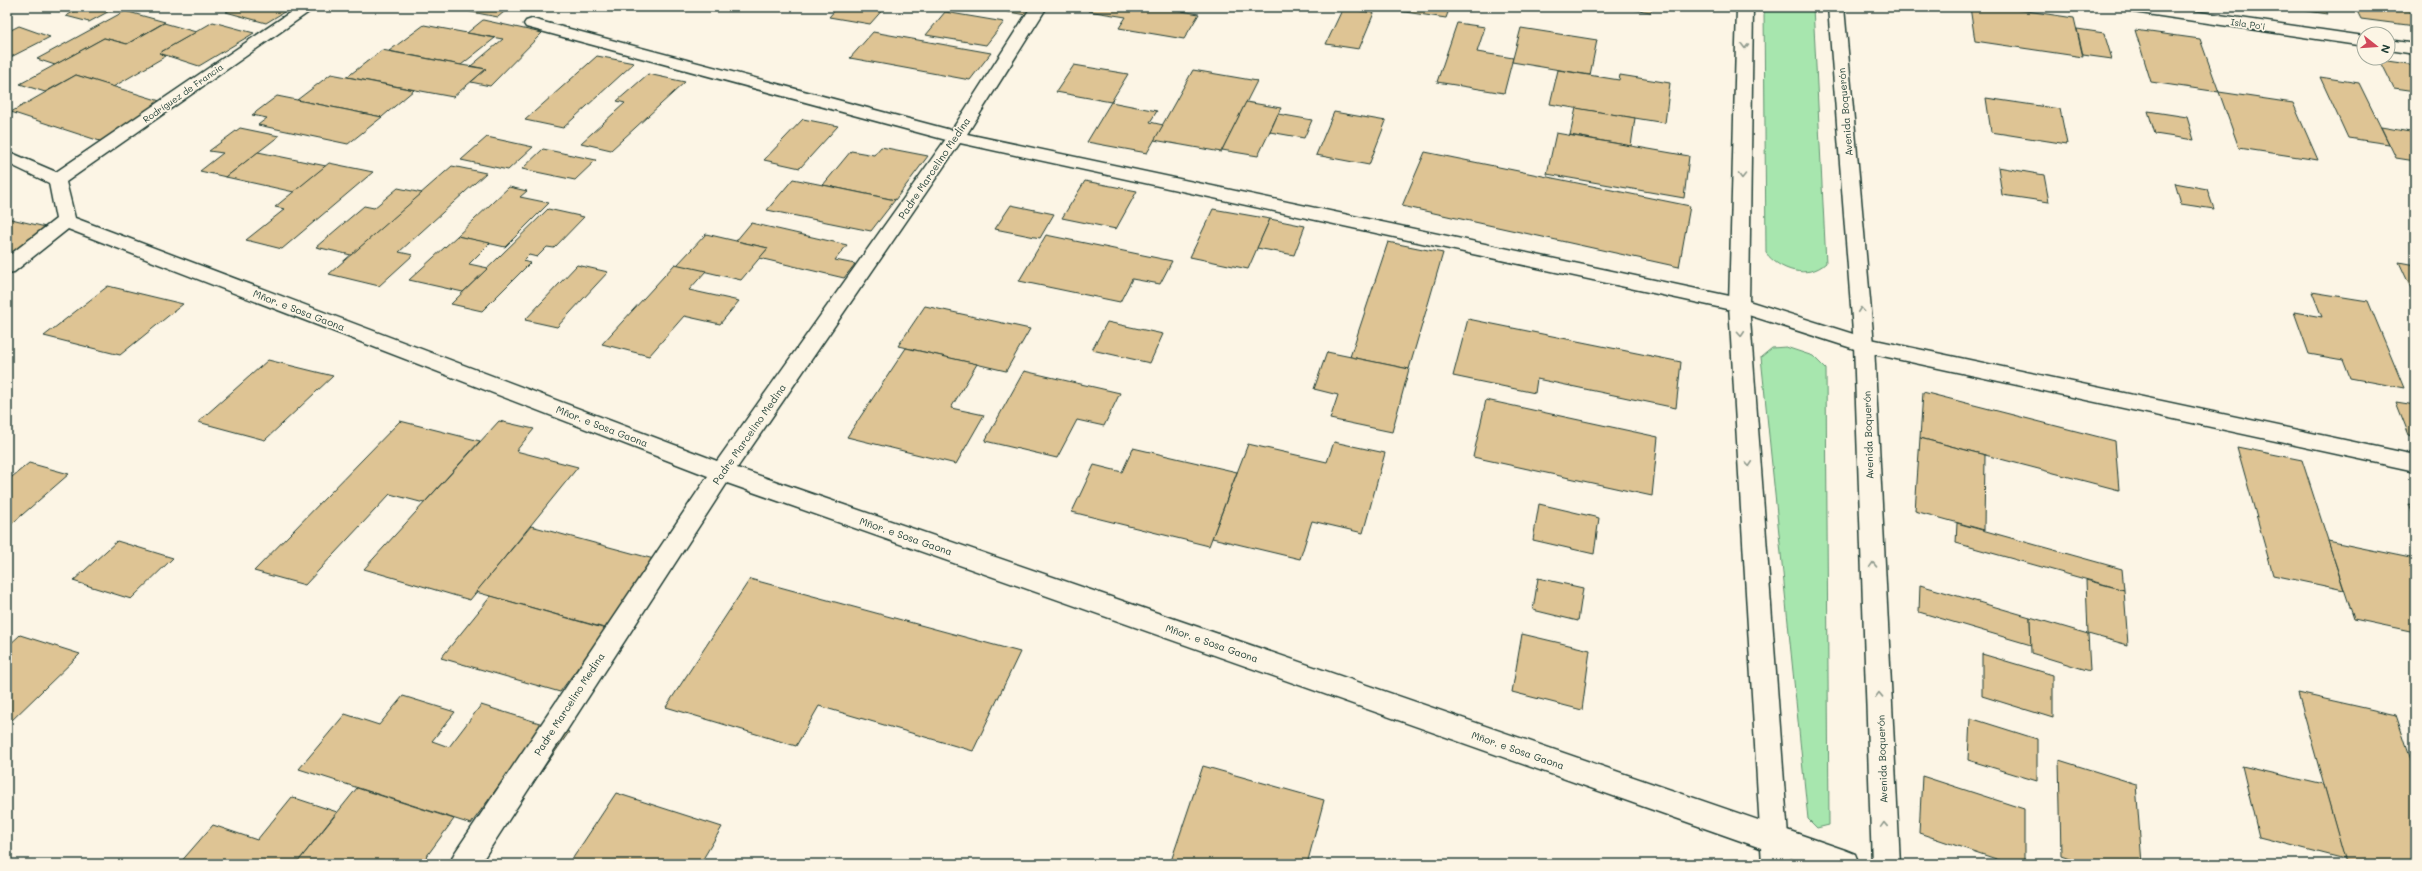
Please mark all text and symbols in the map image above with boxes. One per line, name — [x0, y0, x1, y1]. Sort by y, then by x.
street label: Isla Po'i — [2230, 16, 2266, 32]
north arrow — [2356, 26, 2396, 66]
one-way arrow — [1740, 43, 1749, 49]
text: N — [2378, 43, 2394, 55]
street label: Rodríguez de Francia — [141, 61, 226, 125]
street label: Avenida Boquerón — [1834, 67, 1856, 157]
street label: Padre Marcelino Medina — [895, 114, 973, 222]
one-way arrow — [1738, 173, 1746, 179]
street label: Mñor. e Sosa Gaona — [251, 286, 347, 334]
one-way arrow — [1857, 307, 1866, 313]
one-way arrow — [1736, 331, 1745, 337]
street label: Padre Marcelino Medina — [709, 381, 789, 487]
street label: Avenida Boquerón — [1859, 391, 1877, 479]
street label: Mñor. e Sosa Gaona — [554, 402, 650, 450]
one-way arrow — [1745, 461, 1754, 467]
street label: Mñor. e Sosa Gaona — [858, 514, 954, 558]
one-way arrow — [1869, 562, 1878, 568]
street label: Mñor. e Sosa Gaona — [1164, 621, 1260, 665]
street label: Padre Marcelino Medina — [530, 650, 608, 758]
one-way arrow — [1875, 692, 1883, 698]
street label: Avenida Boquerón — [1873, 715, 1891, 803]
street label: Mñor. e Sosa Gaona — [1470, 728, 1566, 772]
one-way arrow — [1880, 822, 1889, 828]

